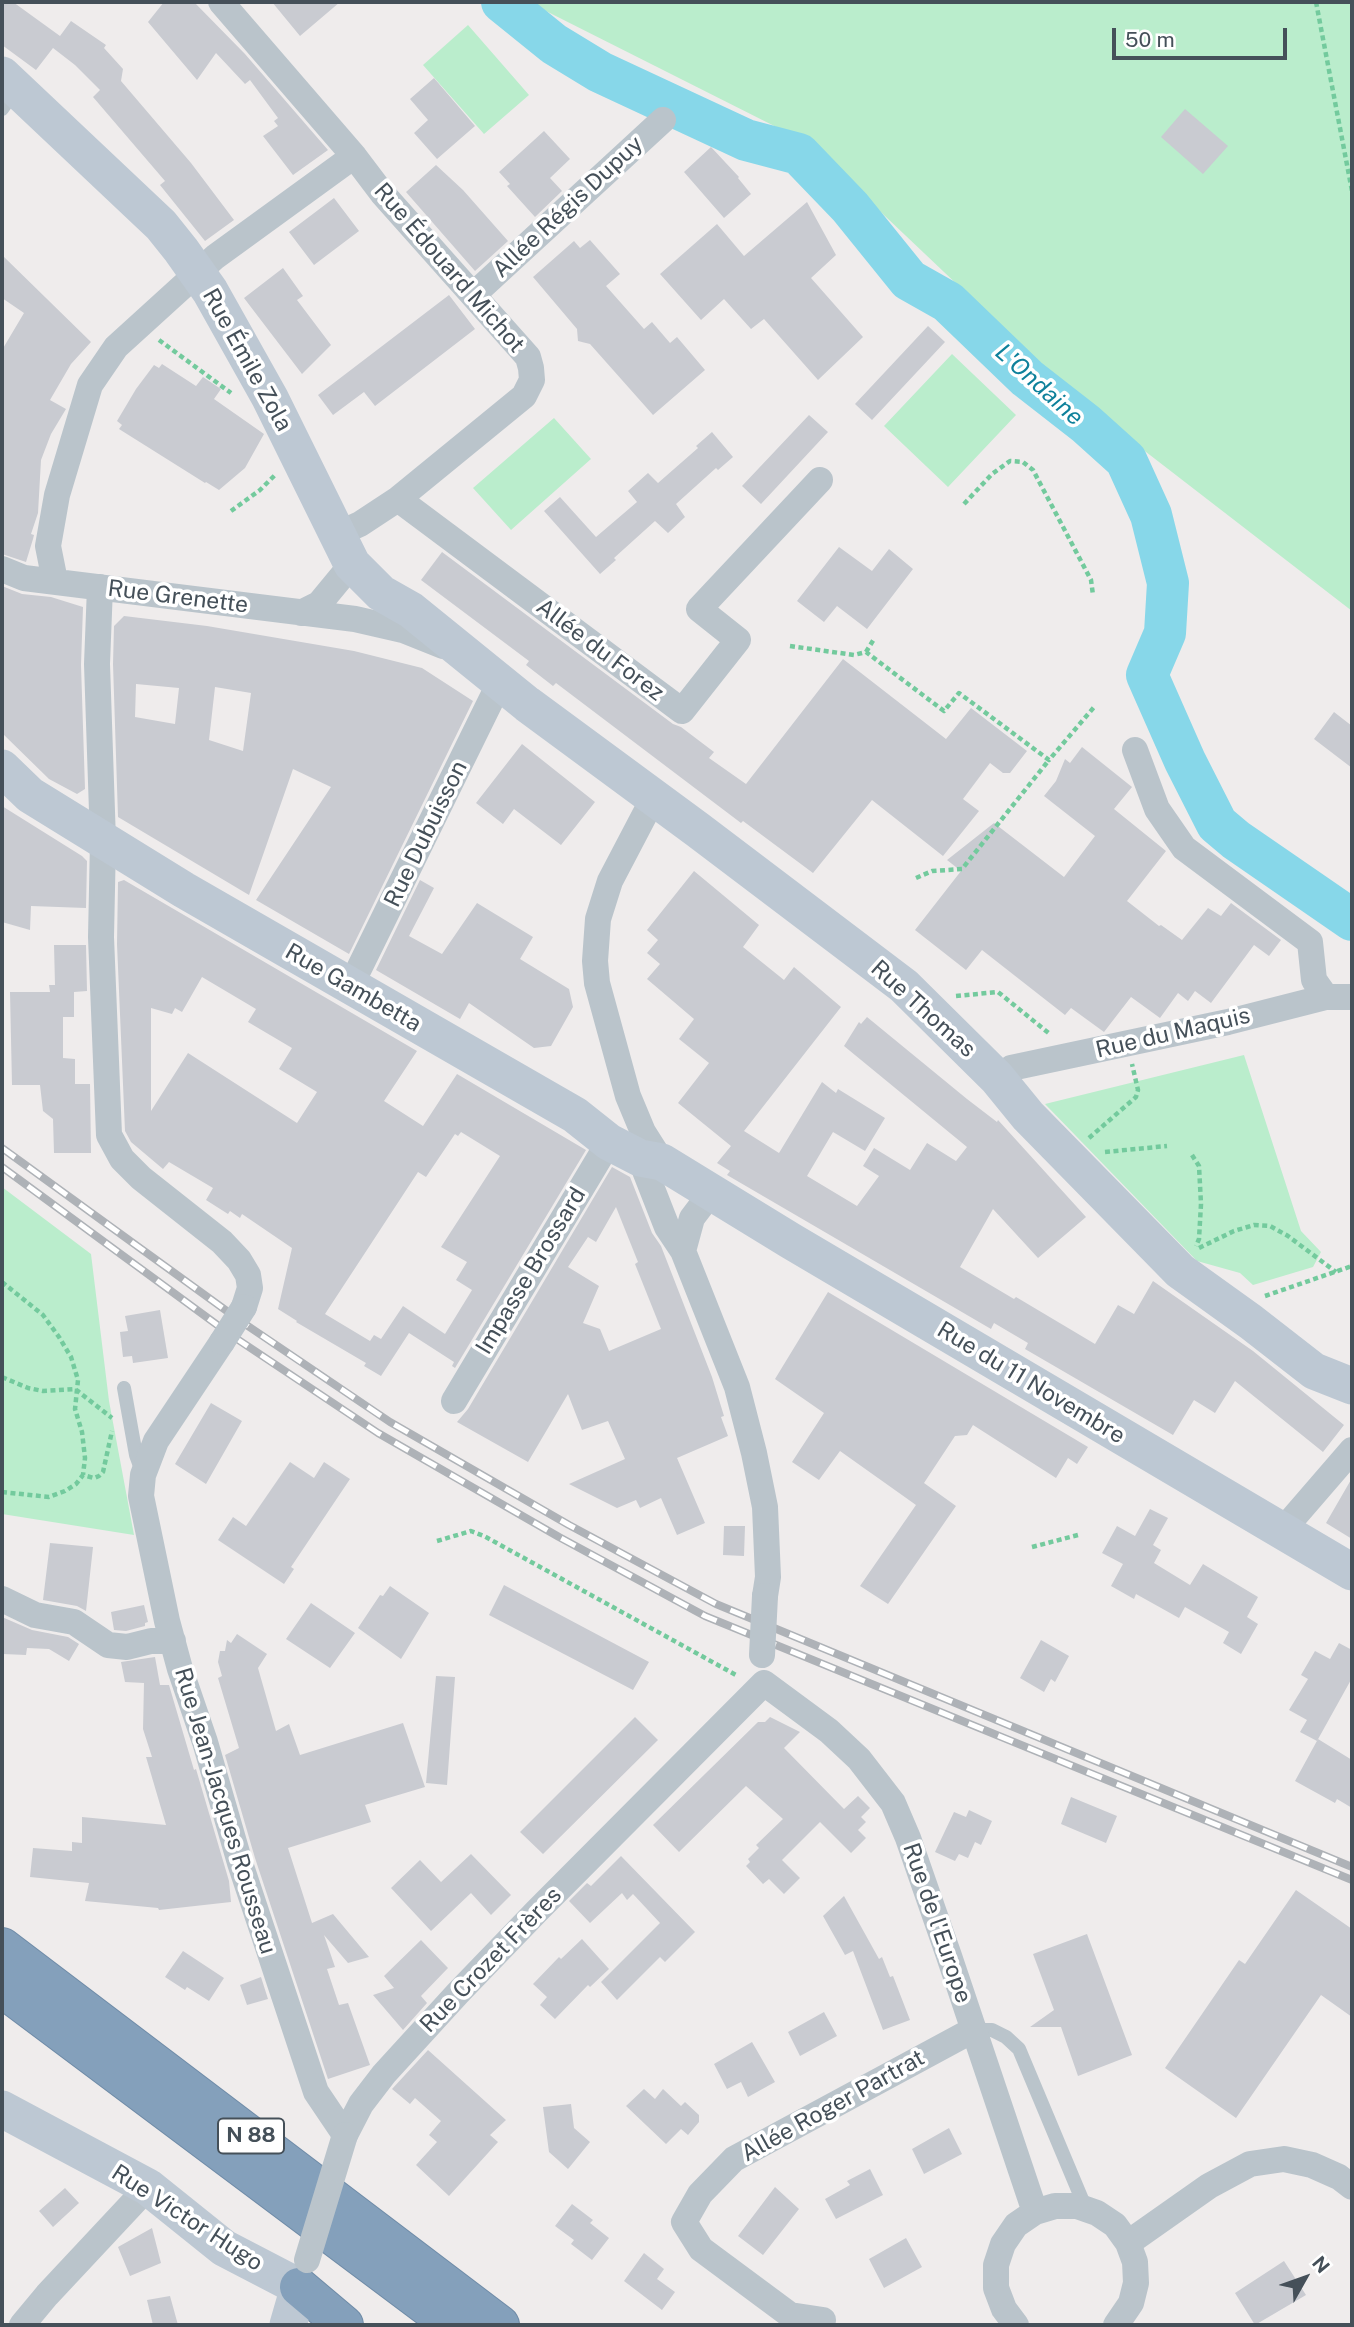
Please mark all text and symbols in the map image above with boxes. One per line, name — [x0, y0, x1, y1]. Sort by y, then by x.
scale bar — [1116, 14, 1291, 58]
text: 50 m — [1125, 27, 1175, 52]
street label: Allée Régis Dupuy — [487, 130, 649, 284]
street label: Rue Édouard Michot — [368, 178, 530, 358]
street label: Rue Émile Zola — [196, 284, 298, 436]
water label: L'Ondaine — [989, 338, 1089, 432]
street label: Rue Grenette — [106, 575, 250, 619]
street label: Allée du Forez — [531, 593, 669, 707]
street label: Rue Dubuisson — [379, 756, 473, 912]
street label: Rue Gambetta — [280, 938, 426, 1038]
street label: Rue Thomas — [865, 955, 981, 1063]
street label: Rue du Maquis — [1093, 1002, 1253, 1064]
street label: Impasse Brossard — [470, 1182, 592, 1360]
street label: Rue du 11 Novembre — [932, 1316, 1130, 1450]
street label: Rue Jean-Jacques Rousseau — [168, 1664, 282, 1958]
street label: Rue de l'Europe — [897, 1839, 977, 2007]
street label: Rue Crozet Frères — [415, 1881, 567, 2039]
street label: Allée Roger Partrat — [737, 2044, 929, 2168]
road number: N 88 — [218, 2118, 284, 2154]
street label: Rue Victor Hugo — [106, 2159, 268, 2277]
north arrow — [1270, 2243, 1340, 2313]
text: N — [1308, 2252, 1334, 2277]

